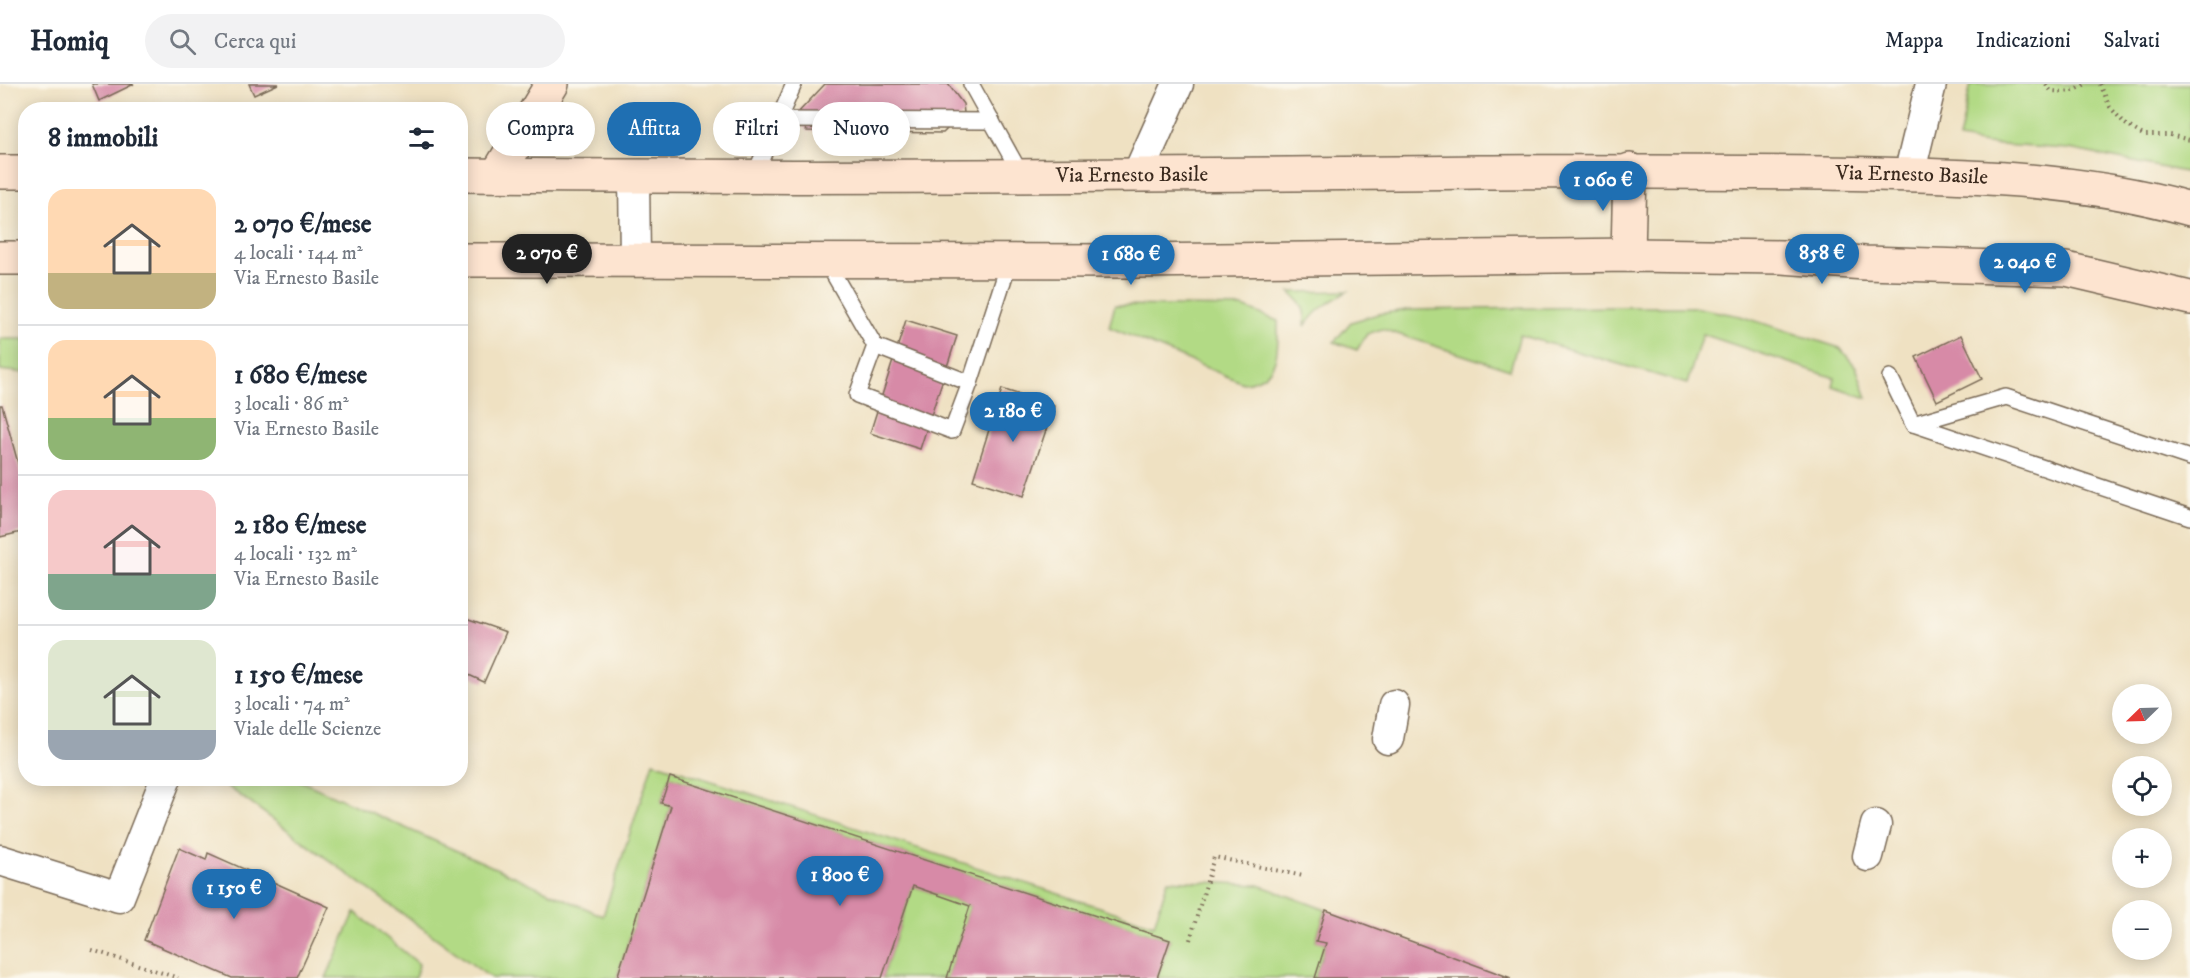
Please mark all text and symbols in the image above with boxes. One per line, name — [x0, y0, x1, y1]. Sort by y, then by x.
search box — [145, 14, 565, 68]
text: Homiq — [30, 24, 109, 59]
icon: search — [166, 25, 199, 58]
text: Cerca qui — [214, 28, 296, 55]
text: Mappa — [1885, 28, 1943, 54]
text: Indicazioni — [1976, 28, 2071, 54]
text: Salvati — [2104, 28, 2160, 54]
chip: Compra — [486, 102, 595, 156]
chip: Affitta — [607, 102, 701, 156]
chip: Filtri — [713, 102, 800, 156]
chip: Nuovo — [812, 102, 910, 156]
text: 8 immobili — [48, 122, 158, 155]
icon: filters — [405, 122, 438, 155]
street label: Via Ernesto Basile — [1834, 160, 1989, 191]
pin: 1 060 € — [1548, 161, 1658, 212]
street label: Via Ernesto Basile — [1055, 162, 1209, 189]
text: 1 060 € — [1573, 168, 1633, 193]
text: 2 070 €/mese — [234, 208, 372, 241]
icon: home — [96, 213, 168, 285]
pin: 2 070 € — [492, 234, 602, 285]
pin: 858 € — [1780, 234, 1864, 285]
pin: 1 680 € — [1076, 235, 1186, 286]
text: 4 locali · 144 m² — [234, 241, 363, 266]
text: 2 070 € — [516, 241, 578, 266]
text: 858 € — [1799, 241, 1845, 266]
text: 1 680 € — [1102, 242, 1160, 267]
pin: 2 040 € — [1970, 243, 2080, 294]
text: 2 040 € — [1993, 250, 2057, 275]
text: Via Ernesto Basile — [234, 266, 379, 291]
text: 1 680 €/mese — [234, 359, 367, 392]
icon: home — [96, 364, 168, 436]
text: 3 locali · 86 m² — [234, 392, 349, 417]
pin: 2 180 € — [958, 392, 1068, 443]
text: 2 180 € — [984, 399, 1042, 424]
text: Via Ernesto Basile — [234, 417, 379, 442]
text: 2 180 €/mese — [234, 509, 366, 542]
icon: home — [96, 514, 168, 586]
text: 4 locali · 132 m² — [234, 542, 357, 567]
text: Via Ernesto Basile — [234, 567, 379, 592]
text: 1 150 €/mese — [234, 659, 363, 692]
icon: home — [96, 664, 168, 736]
north arrow — [2112, 684, 2172, 744]
map controls — [2112, 684, 2172, 960]
text: 3 locali · 74 m² — [234, 692, 350, 717]
text: Viale delle Scienze — [234, 717, 381, 742]
button: locate — [2112, 756, 2172, 816]
button: + — [2112, 828, 2172, 888]
pin: 1 800 € — [785, 856, 895, 907]
text: 1 800 € — [810, 863, 870, 888]
pin: 1 150 € — [179, 869, 289, 920]
text: 1 150 € — [206, 876, 262, 901]
button: − — [2112, 900, 2172, 960]

